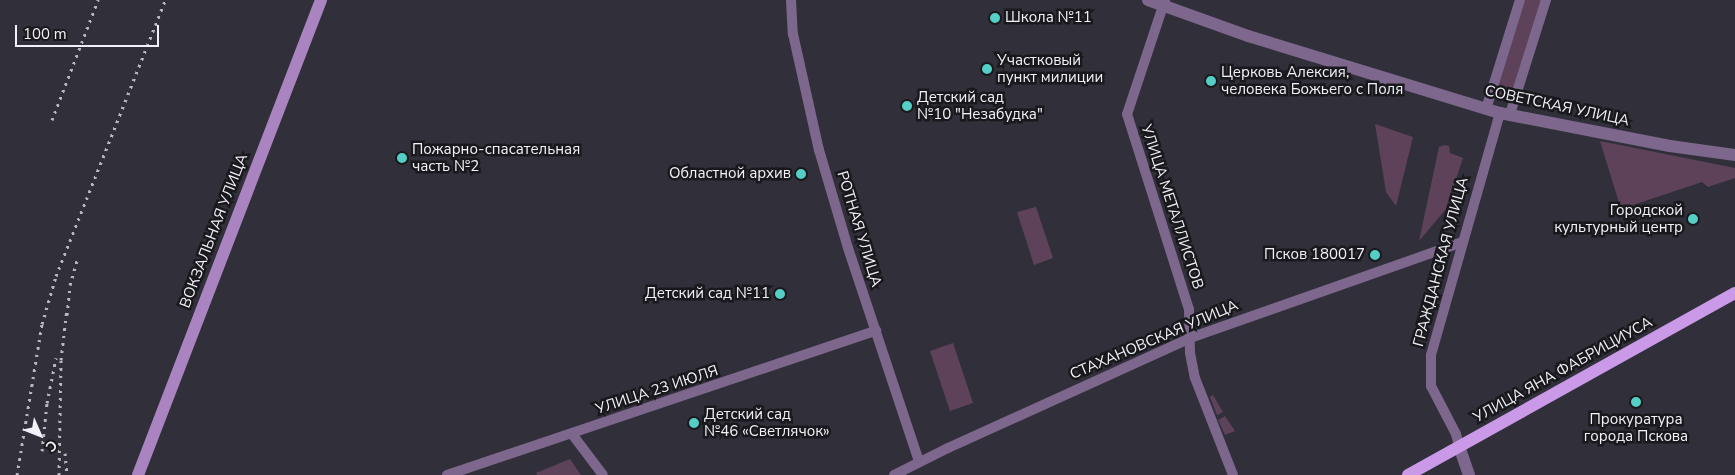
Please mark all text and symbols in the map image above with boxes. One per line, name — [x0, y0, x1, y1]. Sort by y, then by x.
place label: Школа №11 — [1005, 9, 1092, 27]
marker: Школа №11 — [989, 12, 1001, 24]
scale bar — [18, 15, 161, 47]
text: 100 m — [23, 24, 67, 44]
place label: Участковый пункт милиции — [997, 51, 1103, 86]
marker: Участковый пункт милиции — [981, 63, 993, 75]
place label: Церковь Алексия, человека Божьего с Поля — [1221, 63, 1403, 98]
marker: Церковь Алексия, человека Божьего с Поля — [1205, 75, 1217, 87]
street label: СОВЕТСКАЯ УЛИЦА — [1483, 82, 1631, 130]
place label: Детский сад №10 "Незабудка" — [917, 88, 1043, 123]
marker: Детский сад №10 "Незабудка" — [901, 100, 913, 112]
street label: УЛИЦА МЕТАЛЛИСТОВ — [1137, 122, 1207, 292]
place label: Пожарно-спасательная часть №2 — [412, 140, 580, 175]
street label: ВОКЗАЛЬНАЯ УЛИЦА — [176, 151, 252, 311]
marker: Пожарно-спасательная часть №2 — [396, 152, 408, 164]
place label: Областной архив — [669, 165, 791, 183]
marker: Областной архив — [795, 168, 807, 180]
street label: РОТНАЯ УЛИЦА — [833, 169, 885, 289]
street label: ГРАЖДАНСКАЯ УЛИЦА — [1410, 175, 1472, 349]
place label: Городской культурный центр — [1554, 201, 1683, 236]
marker: Городской культурный центр — [1687, 213, 1699, 225]
place label: Псков 180017 — [1264, 246, 1365, 264]
marker: Псков 180017 — [1369, 249, 1381, 261]
place label: Детский сад №11 — [645, 285, 770, 303]
marker: Детский сад №11 — [774, 288, 786, 300]
street label: СТАХАНОВСКАЯ УЛИЦА — [1067, 296, 1241, 384]
street label: УЛИЦА ЯНА ФАБРИЦИУСА — [1470, 313, 1656, 427]
street label: УЛИЦА 23 ИЮЛЯ — [593, 362, 721, 418]
marker: Прокуратура города Пскова — [1630, 396, 1642, 408]
place label: Детский сад №46 «Светлячок» — [704, 405, 830, 440]
north arrow — [15, 410, 65, 460]
place label: Прокуратура города Пскова — [1584, 410, 1688, 445]
marker: Детский сад №46 «Светлячок» — [688, 417, 700, 429]
text: С — [41, 436, 61, 456]

